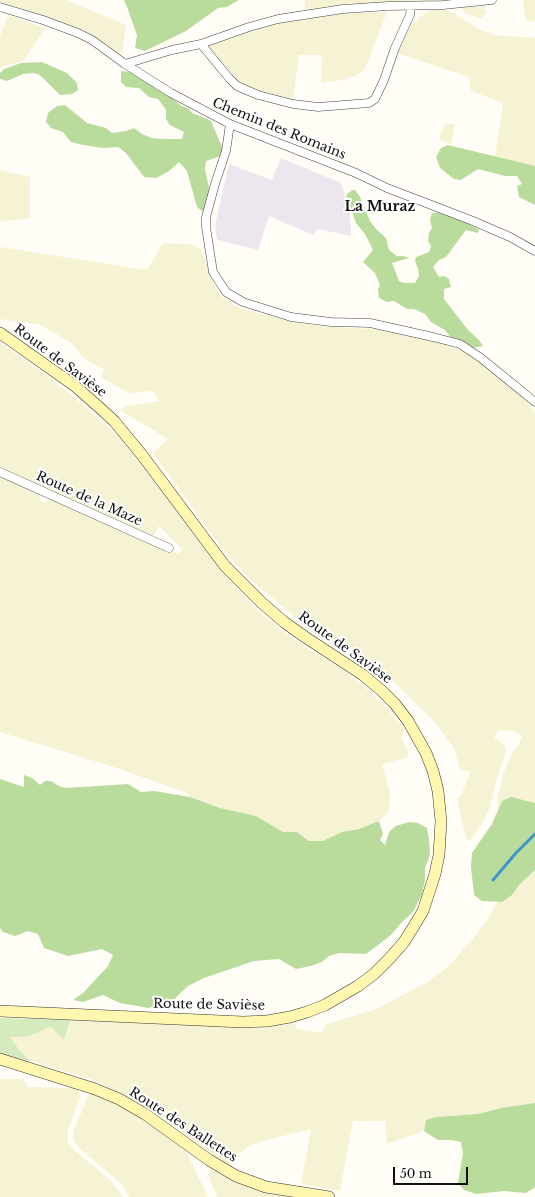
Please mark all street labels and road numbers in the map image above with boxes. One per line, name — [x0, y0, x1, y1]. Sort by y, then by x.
street label: Chemin des Romains — [210, 95, 348, 163]
street label: Route de Savièse — [11, 321, 109, 401]
street label: Route de la Maze — [33, 469, 145, 529]
street label: Route de Savièse — [295, 609, 395, 687]
street label: Route de Savièse — [153, 996, 265, 1014]
street label: Route des Ballettes — [126, 1084, 240, 1166]

